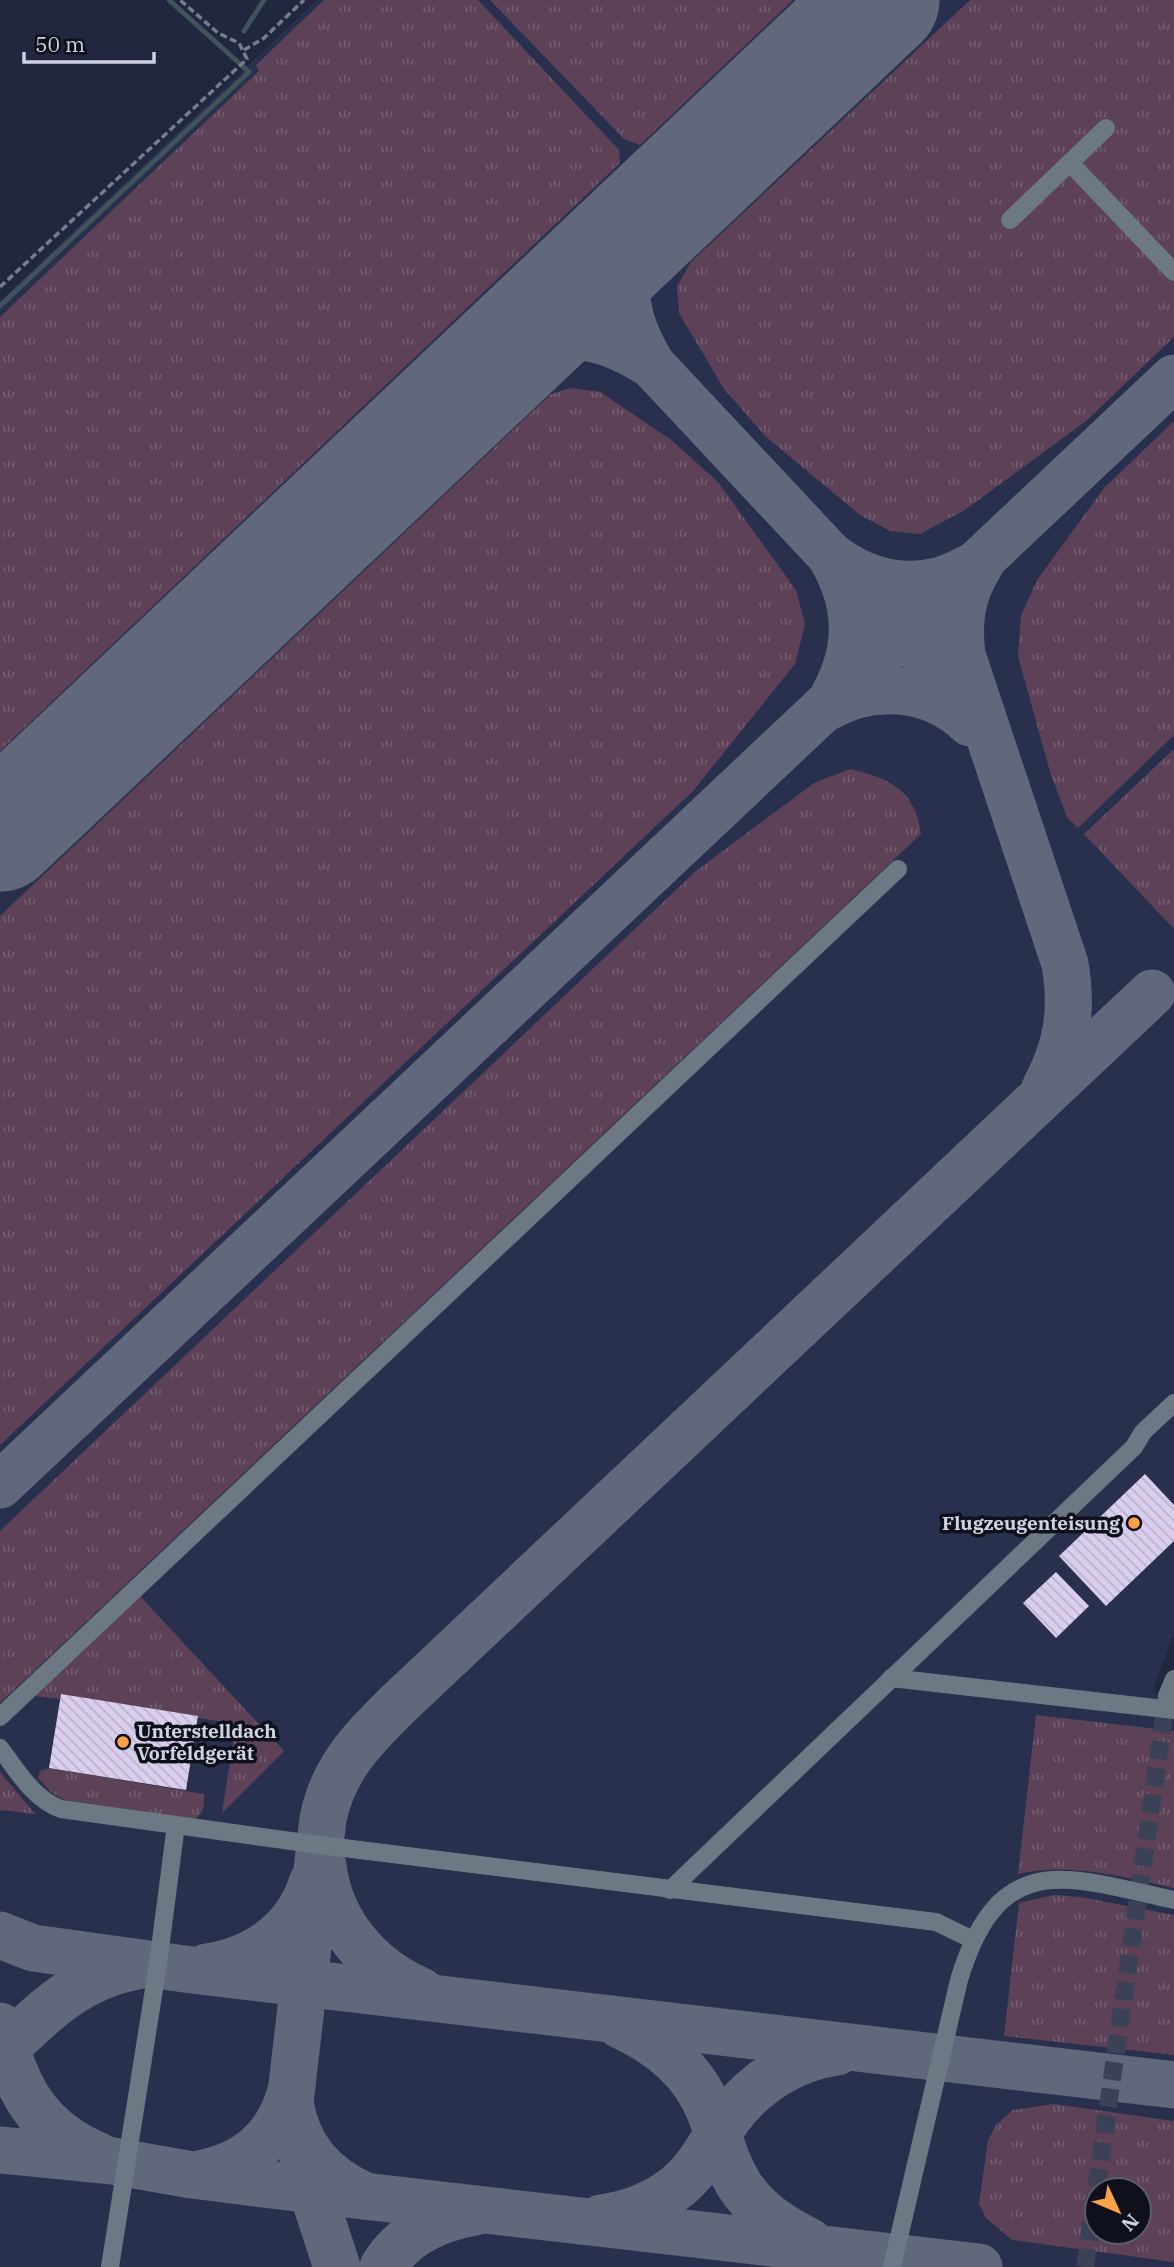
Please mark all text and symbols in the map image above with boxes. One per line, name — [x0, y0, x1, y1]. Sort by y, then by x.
scale bar — [24, 21, 154, 65]
text: 50 m — [35, 30, 85, 58]
place label: Flugzeugenteisung — [942, 1511, 1120, 1535]
marker: Flugzeugenteisung — [1126, 1515, 1142, 1531]
place label: Unterstelldach Vorfeldgerät — [137, 1719, 277, 1765]
marker: Unterstelldach Vorfeldgerät — [115, 1734, 131, 1750]
north arrow — [1083, 2176, 1153, 2246]
text: N — [1116, 2209, 1144, 2237]

